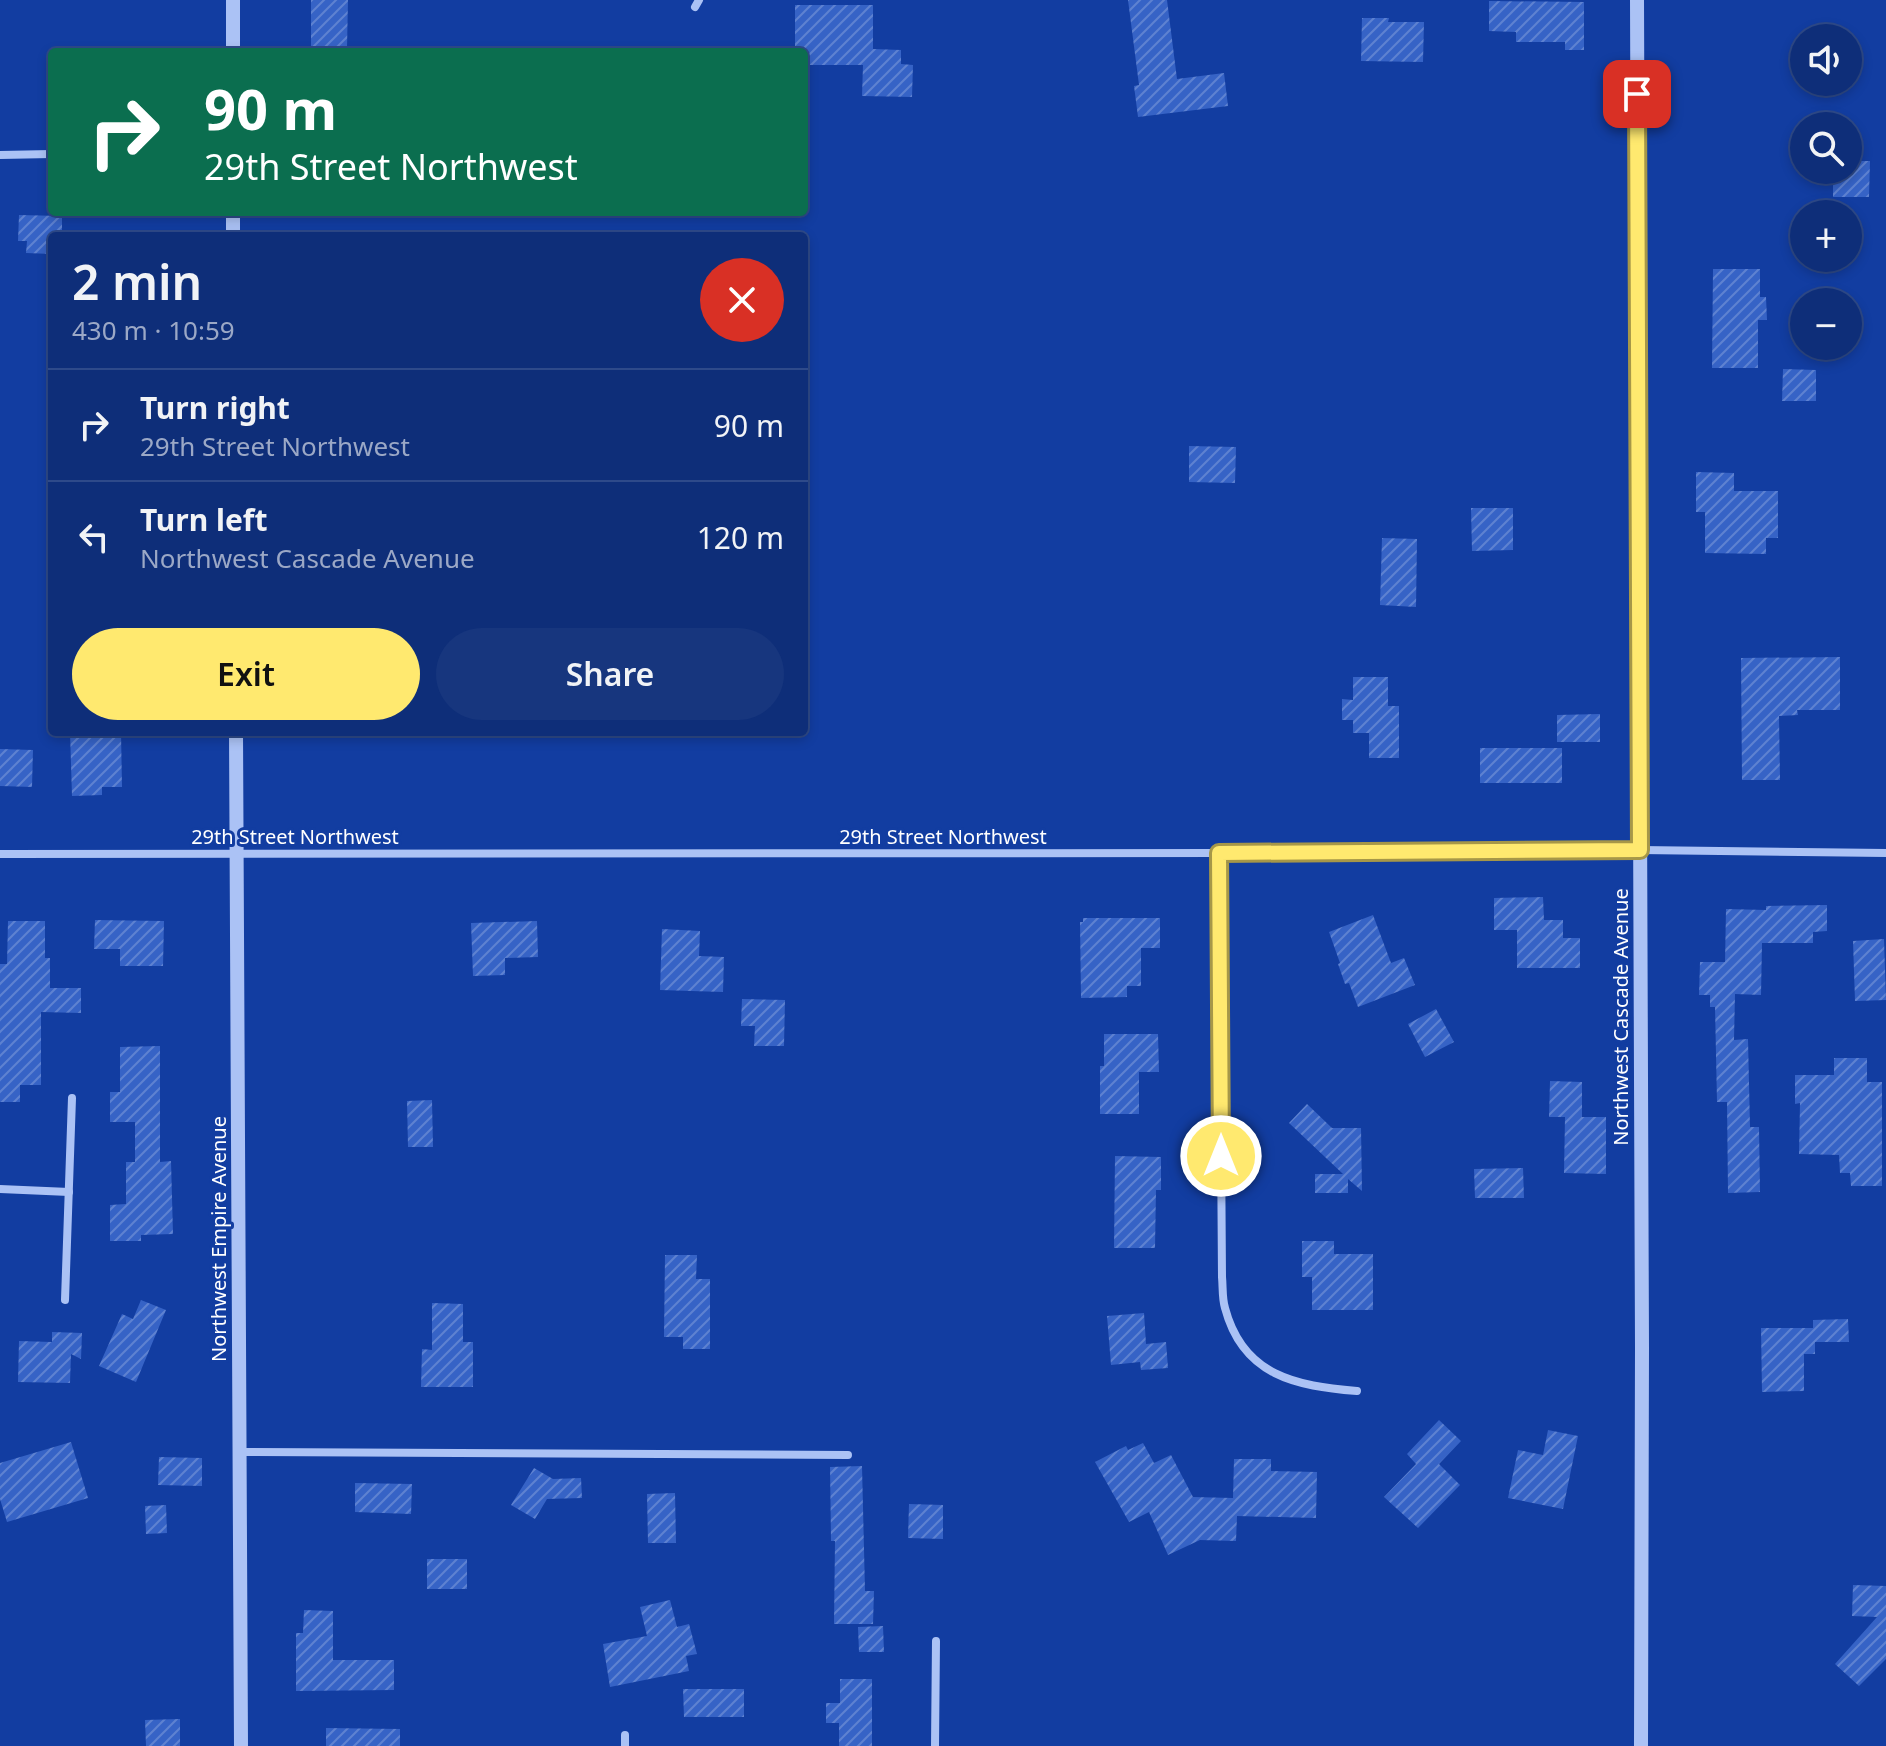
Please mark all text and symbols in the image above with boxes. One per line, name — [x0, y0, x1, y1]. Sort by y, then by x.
map controls — [1790, 24, 1862, 360]
button: sound — [1790, 24, 1862, 96]
pin — [1603, 60, 1671, 128]
text: 90 m — [204, 70, 337, 146]
icon: arrive — [1615, 72, 1659, 116]
icon: right — [72, 80, 176, 184]
button: search — [1790, 112, 1862, 184]
text: 29th Street Northwest — [204, 142, 578, 191]
button: + — [1790, 200, 1862, 272]
text: 2 min — [72, 249, 202, 314]
button: close — [700, 258, 784, 342]
button: − — [1790, 288, 1862, 360]
text: 430 m · 10:59 — [72, 312, 235, 348]
text: Turn right — [140, 387, 290, 428]
icon: right — [72, 403, 116, 447]
text: 90 m — [714, 405, 784, 446]
text: 29th Street Northwest — [140, 428, 410, 464]
text: Turn left — [140, 499, 268, 540]
icon: left — [72, 515, 116, 559]
text: 120 m — [697, 517, 784, 558]
text: Northwest Cascade Avenue — [140, 540, 475, 576]
button: Exit — [72, 628, 420, 720]
button: Share — [436, 628, 784, 720]
street label: 29th Street Northwest — [191, 823, 399, 850]
street label: 29th Street Northwest — [839, 823, 1047, 850]
street label: Northwest Cascade Avenue — [1607, 888, 1634, 1146]
position arrow — [1179, 1114, 1263, 1198]
street label: Northwest Empire Avenue — [205, 1116, 232, 1362]

